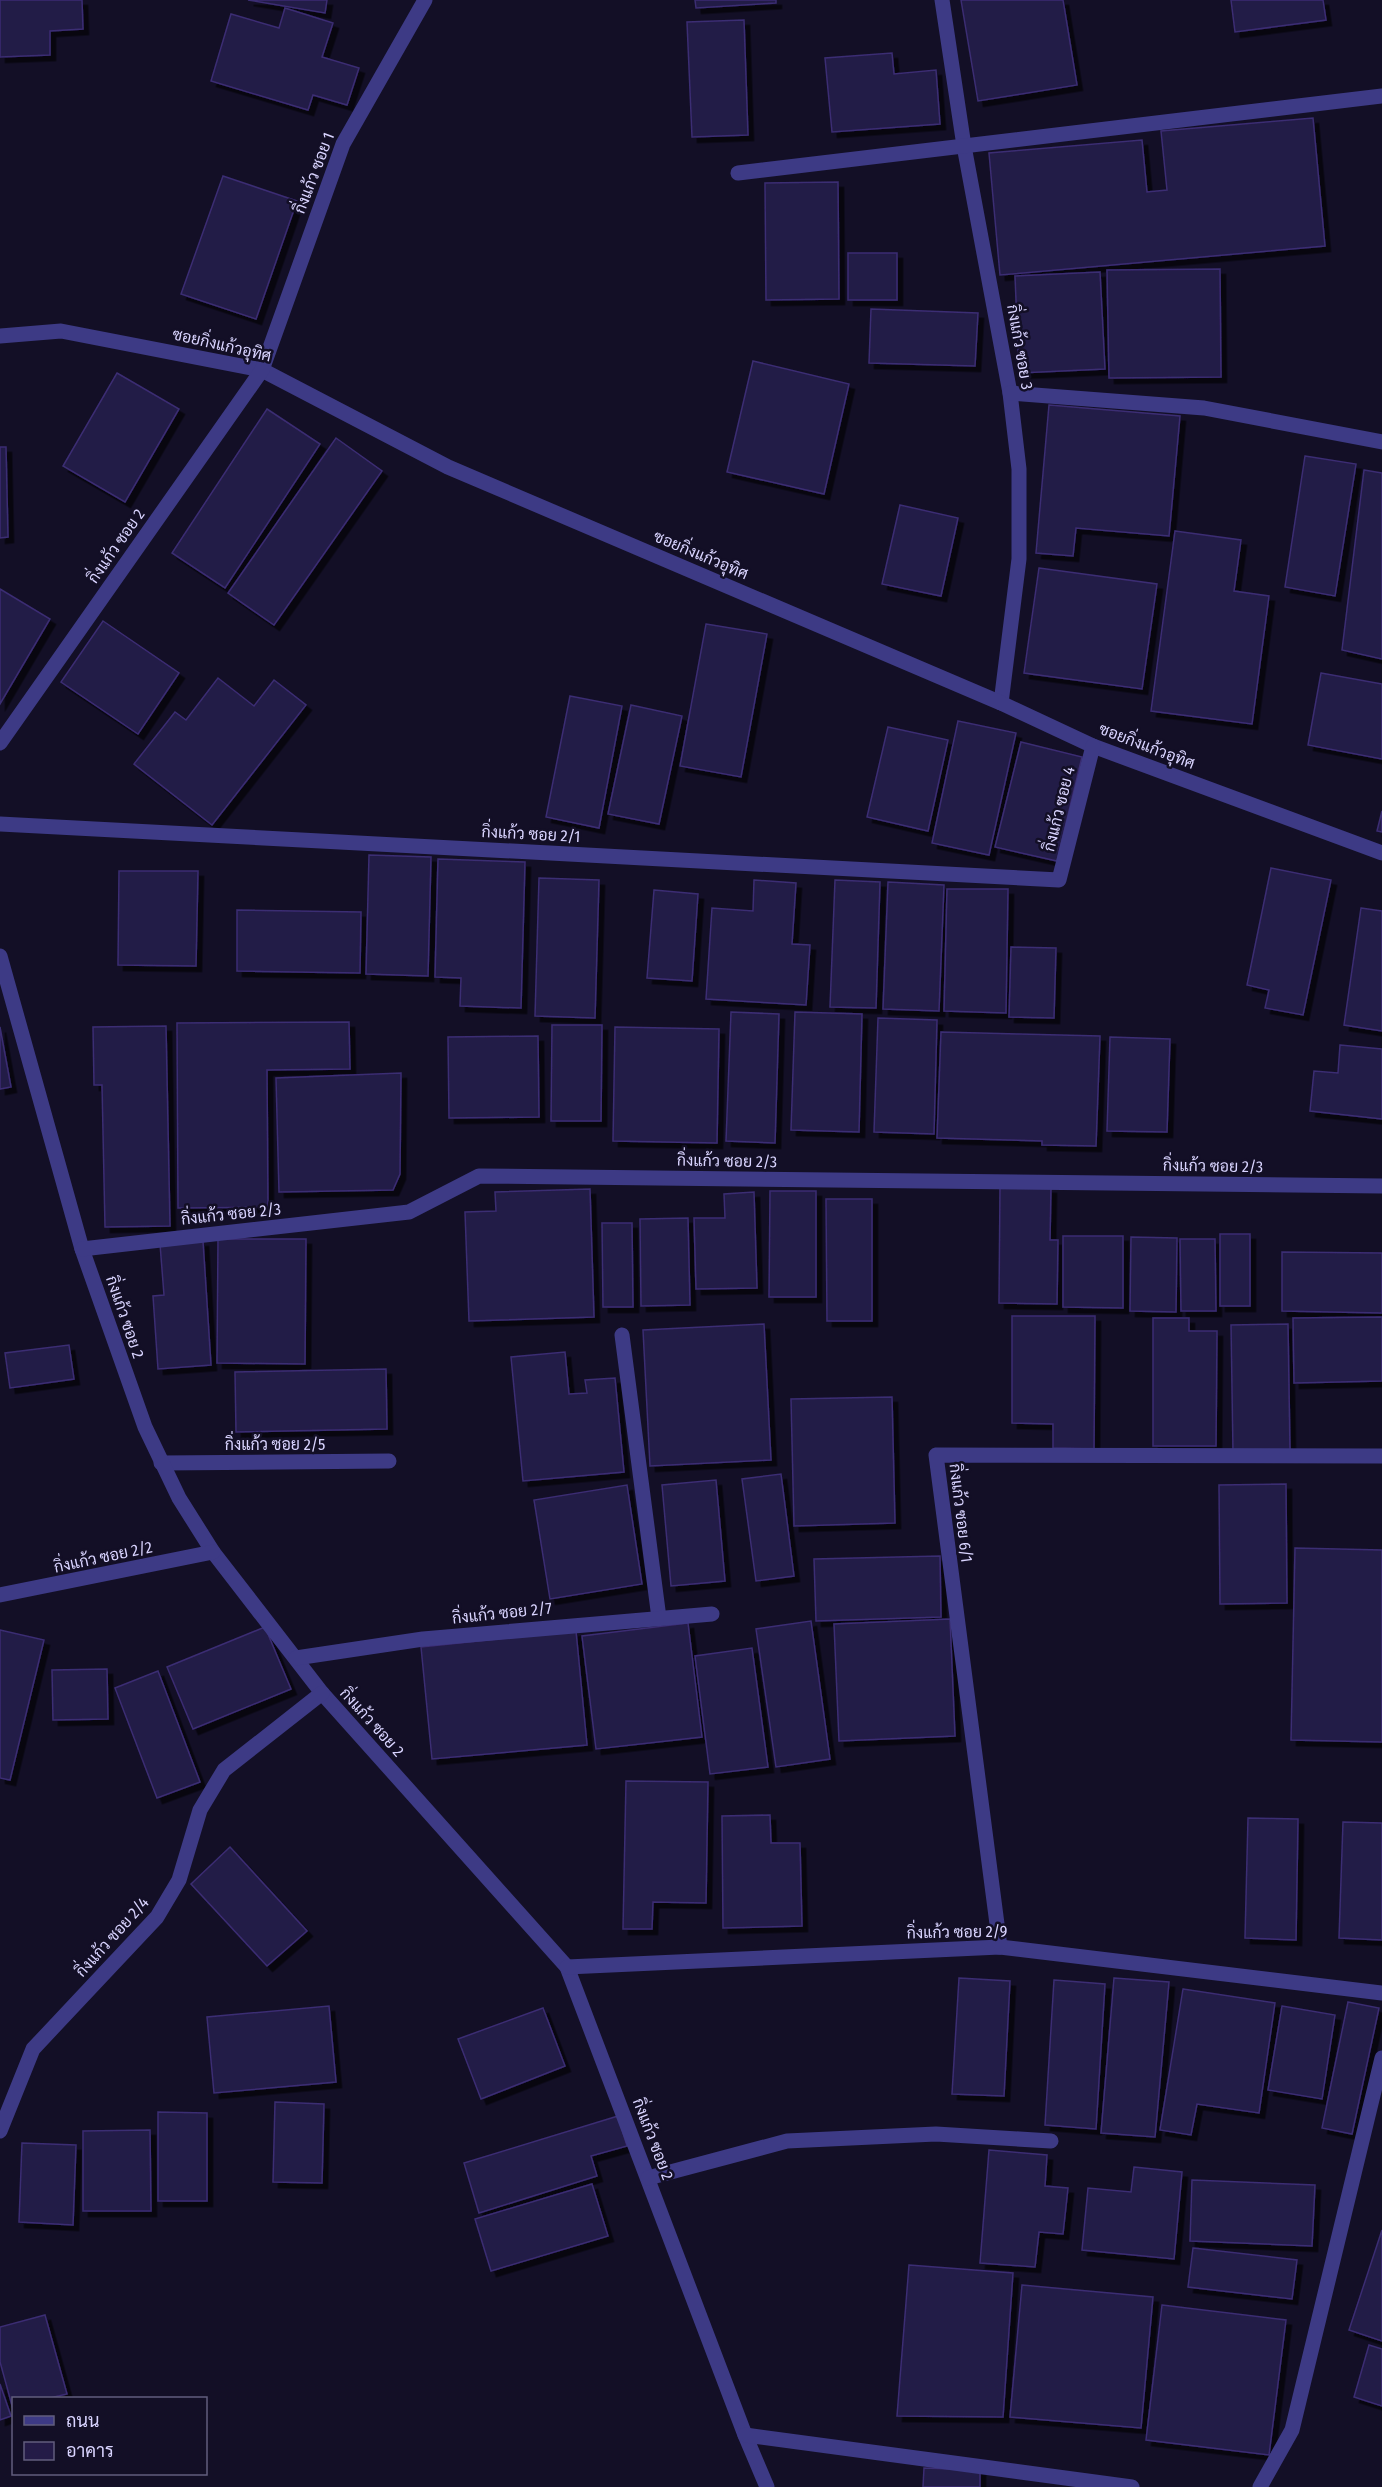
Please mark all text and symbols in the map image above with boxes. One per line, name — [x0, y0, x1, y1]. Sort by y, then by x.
street label: กิ่งแก้ว ซอย 1 — [286, 128, 338, 216]
street label: กิ่งแก้ว ซอย 3 — [1003, 302, 1041, 391]
street label: ซอยกิ่งแก้วอุทิศ — [170, 320, 274, 368]
street label: กิ่งแก้ว ซอย 2 — [80, 503, 148, 587]
street label: ซอยกิ่งแก้วอุทิศ — [650, 523, 753, 585]
street label: ซอยกิ่งแก้วอุทิศ — [1096, 715, 1199, 775]
street label: กิ่งแก้ว ซอย 4 — [1035, 763, 1079, 853]
street label: กิ่งแก้ว ซอย 2/1 — [481, 818, 581, 846]
street label: กิ่งแก้ว ซอย 2/3 — [677, 1146, 777, 1171]
street label: กิ่งแก้ว ซอย 2/3 — [1163, 1151, 1263, 1176]
street label: กิ่งแก้ว ซอย 2/3 — [180, 1195, 282, 1229]
street label: กิ่งแก้ว ซอย 2 — [102, 1272, 152, 1361]
street label: กิ่งแก้ว ซอย 2/5 — [225, 1430, 325, 1454]
street label: กิ่งแก้ว ซอย 6/1 — [946, 1462, 981, 1564]
street label: กิ่งแก้ว ซอย 2/2 — [51, 1533, 154, 1577]
street label: กิ่งแก้ว ซอย 2/7 — [451, 1594, 553, 1628]
street label: กิ่งแก้ว ซอย 2 — [336, 1681, 411, 1760]
street label: กิ่งแก้ว ซอย 2/4 — [68, 1890, 153, 1981]
street label: กิ่งแก้ว ซอย 2/9 — [906, 1917, 1008, 1942]
street label: กิ่งแก้ว ซอย 2 — [629, 2094, 681, 2183]
legend — [12, 2397, 207, 2475]
text: ถนน — [66, 2410, 99, 2432]
text: อาคาร — [66, 2440, 114, 2462]

